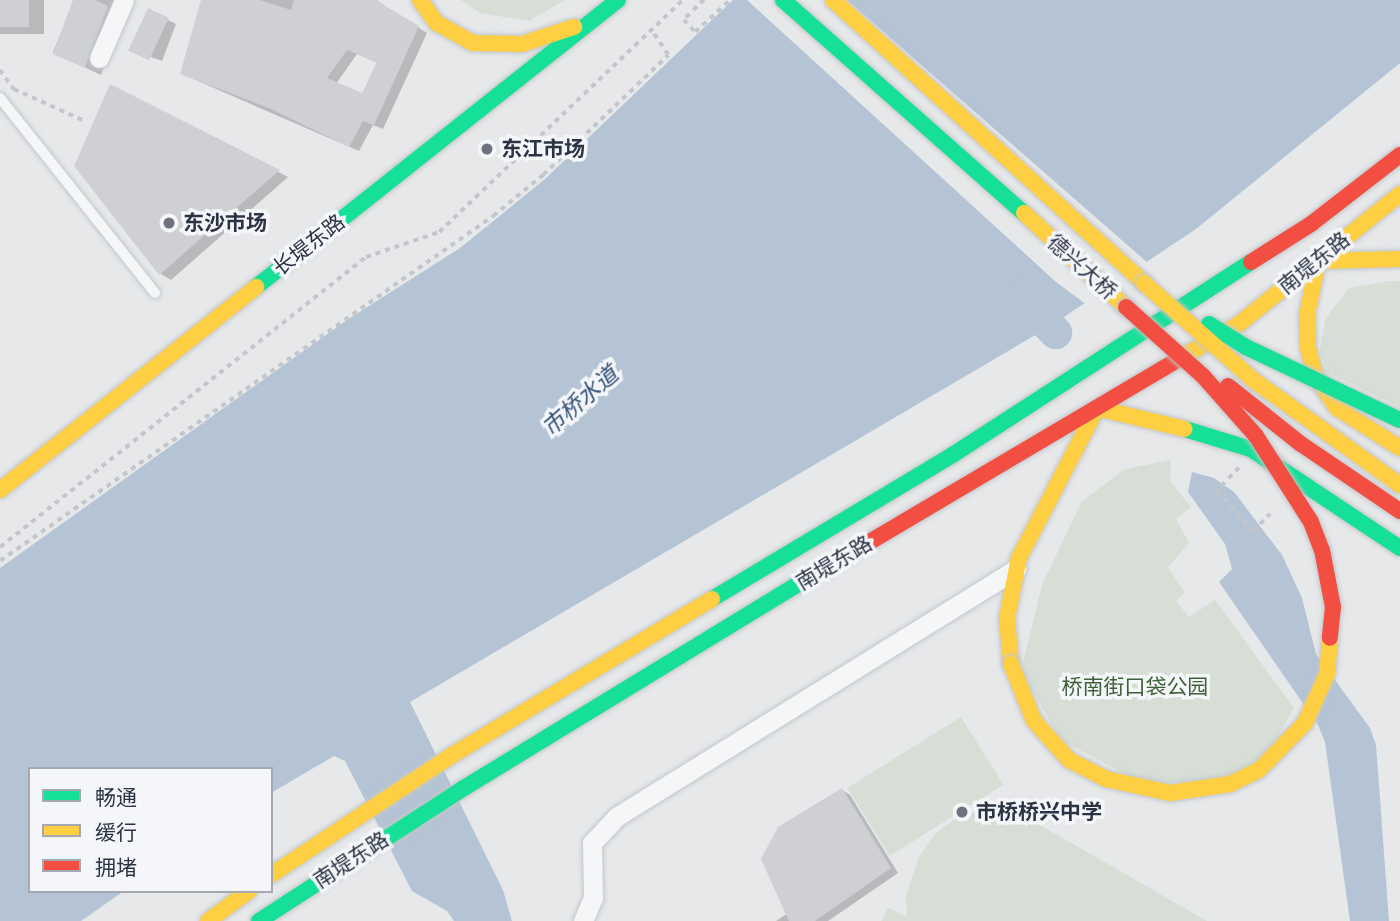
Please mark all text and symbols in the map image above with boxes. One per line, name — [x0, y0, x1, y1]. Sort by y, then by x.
place label: 东江市场 — [501, 136, 585, 162]
marker: 东江市场 — [479, 141, 495, 157]
street label: 长堤东路 — [268, 209, 350, 281]
place label: 东沙市场 — [183, 210, 267, 236]
marker: 东沙市场 — [161, 215, 177, 231]
street label: 南堤东路 — [1273, 227, 1355, 299]
street label: 德兴大桥 — [1042, 230, 1122, 304]
water label: 市桥水道 — [536, 360, 624, 442]
street label: 南堤东路 — [792, 531, 876, 595]
park label: 桥南街口袋公园 — [1062, 674, 1208, 700]
legend — [28, 767, 273, 893]
text: 畅通 — [95, 785, 137, 810]
place label: 市桥桥兴中学 — [976, 799, 1102, 825]
marker: 市桥桥兴中学 — [954, 804, 970, 820]
text: 缓行 — [95, 820, 137, 845]
street label: 南堤东路 — [309, 827, 393, 893]
text: 拥堵 — [95, 855, 137, 880]

